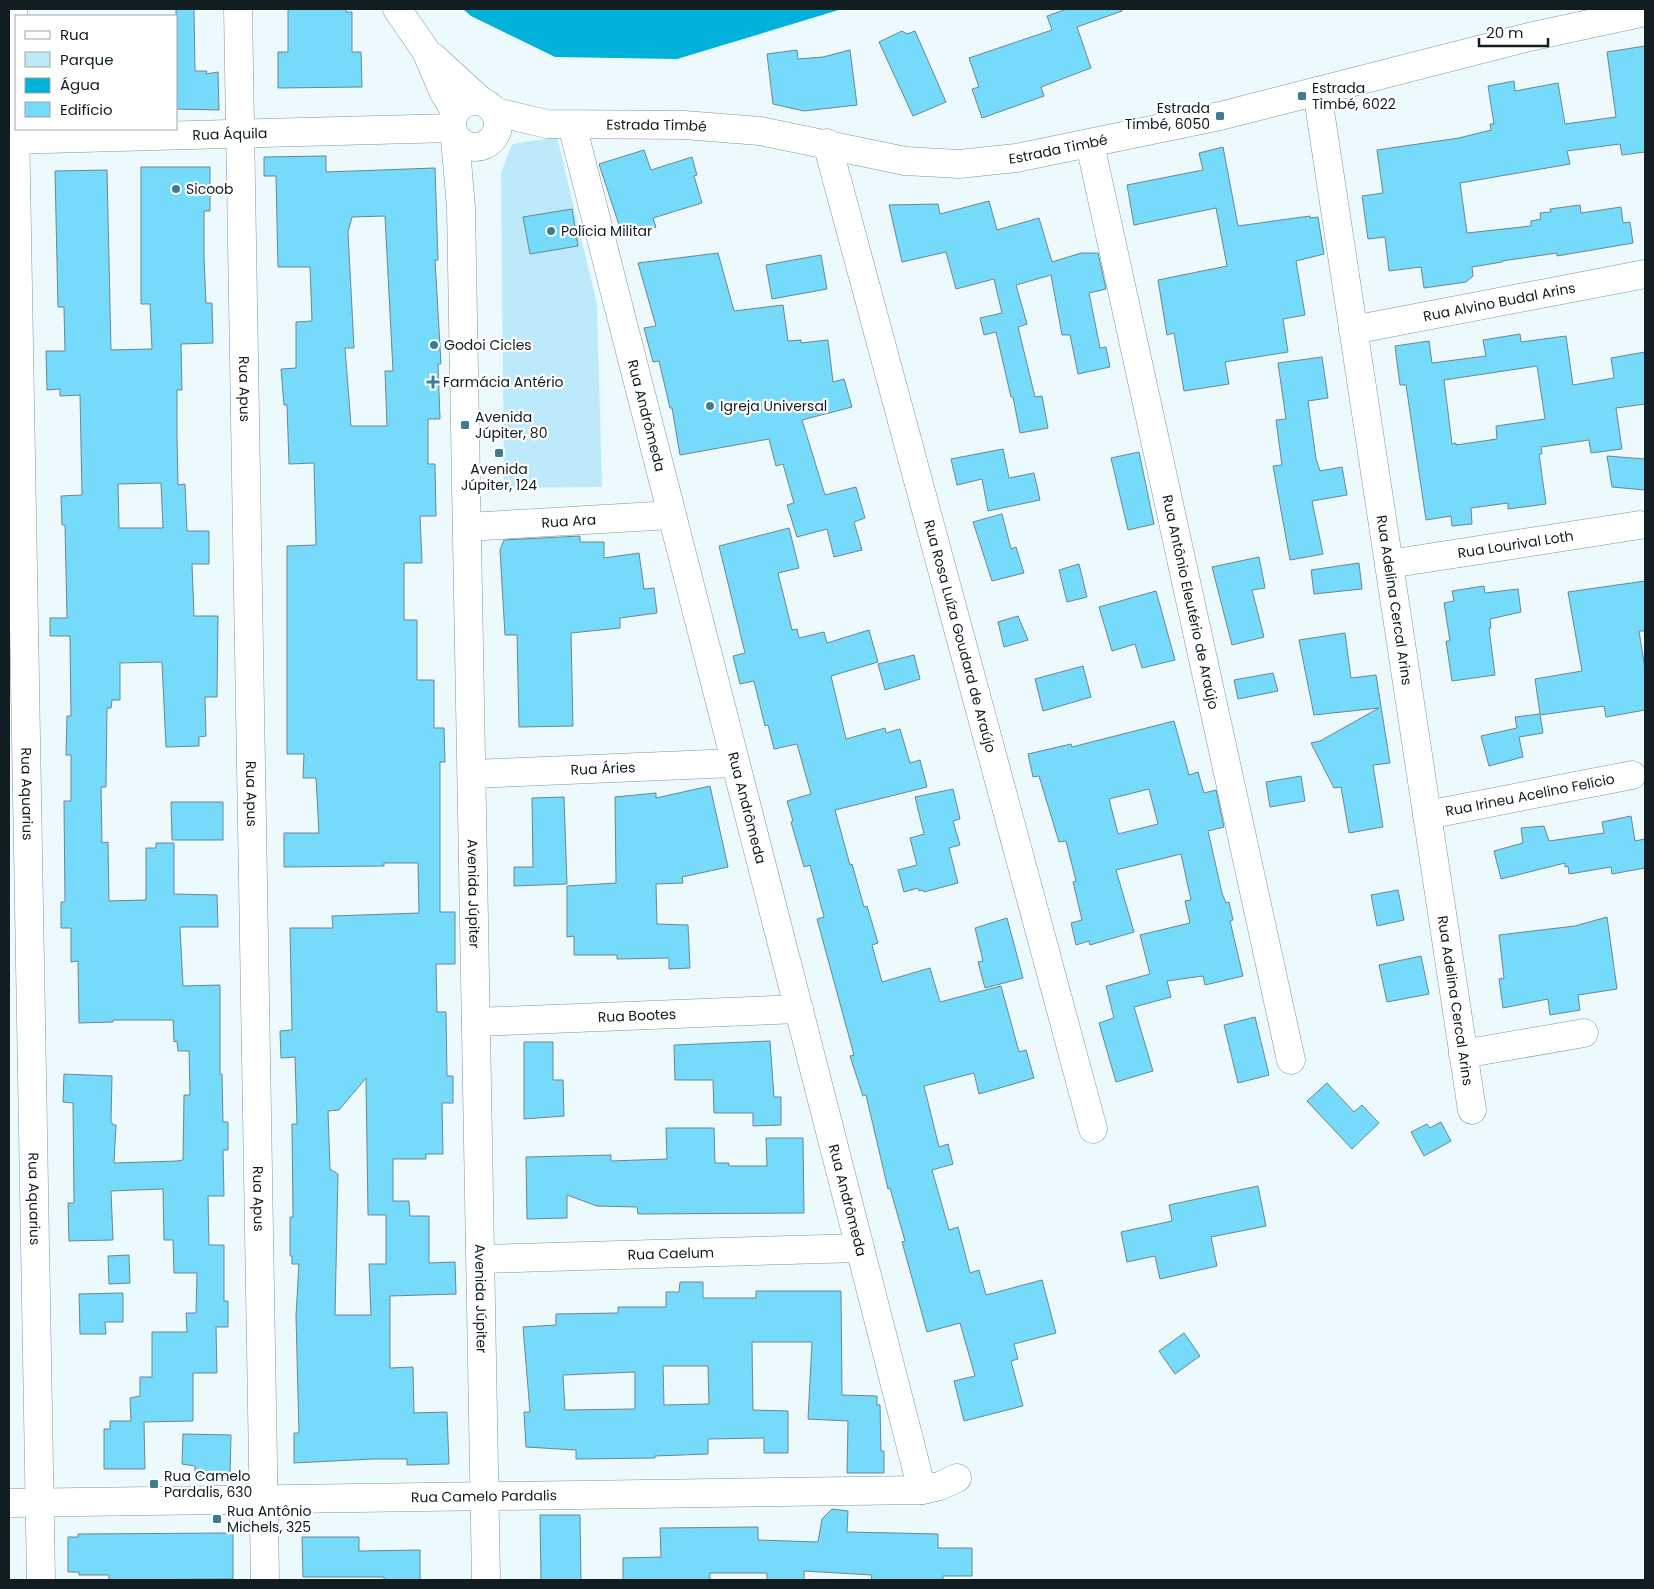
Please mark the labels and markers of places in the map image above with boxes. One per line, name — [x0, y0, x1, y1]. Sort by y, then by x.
place label: Estrada Timbé, 6022 — [1312, 78, 1396, 114]
marker: Estrada Timbé, 6022 — [1296, 90, 1308, 102]
place label: Estrada Timbé, 6050 — [1125, 98, 1210, 134]
marker: Estrada Timbé, 6050 — [1214, 110, 1226, 122]
place label: Sicoob — [186, 179, 234, 199]
marker: Sicoob — [170, 183, 182, 195]
place label: Polícia Militar — [561, 221, 652, 241]
marker: Polícia Militar — [545, 225, 557, 237]
place label: Godoi Cicles — [444, 335, 532, 355]
marker: Godoi Cicles — [428, 339, 440, 351]
place label: Farmácia Antério — [443, 372, 564, 392]
marker: Farmácia Antério — [427, 376, 439, 388]
place label: Igreja Universal — [720, 396, 827, 416]
marker: Igreja Universal — [704, 400, 716, 412]
place label: Avenida Júpiter, 80 — [475, 407, 547, 443]
marker: Avenida Júpiter, 80 — [459, 419, 471, 431]
marker: Avenida Júpiter, 124 — [493, 447, 505, 459]
place label: Avenida Júpiter, 124 — [461, 459, 537, 495]
place label: Rua Camelo Pardalis, 630 — [164, 1466, 252, 1502]
marker: Rua Camelo Pardalis, 630 — [148, 1478, 160, 1490]
place label: Rua Antônio Michels, 325 — [227, 1501, 312, 1537]
marker: Rua Antônio Michels, 325 — [211, 1513, 223, 1525]

